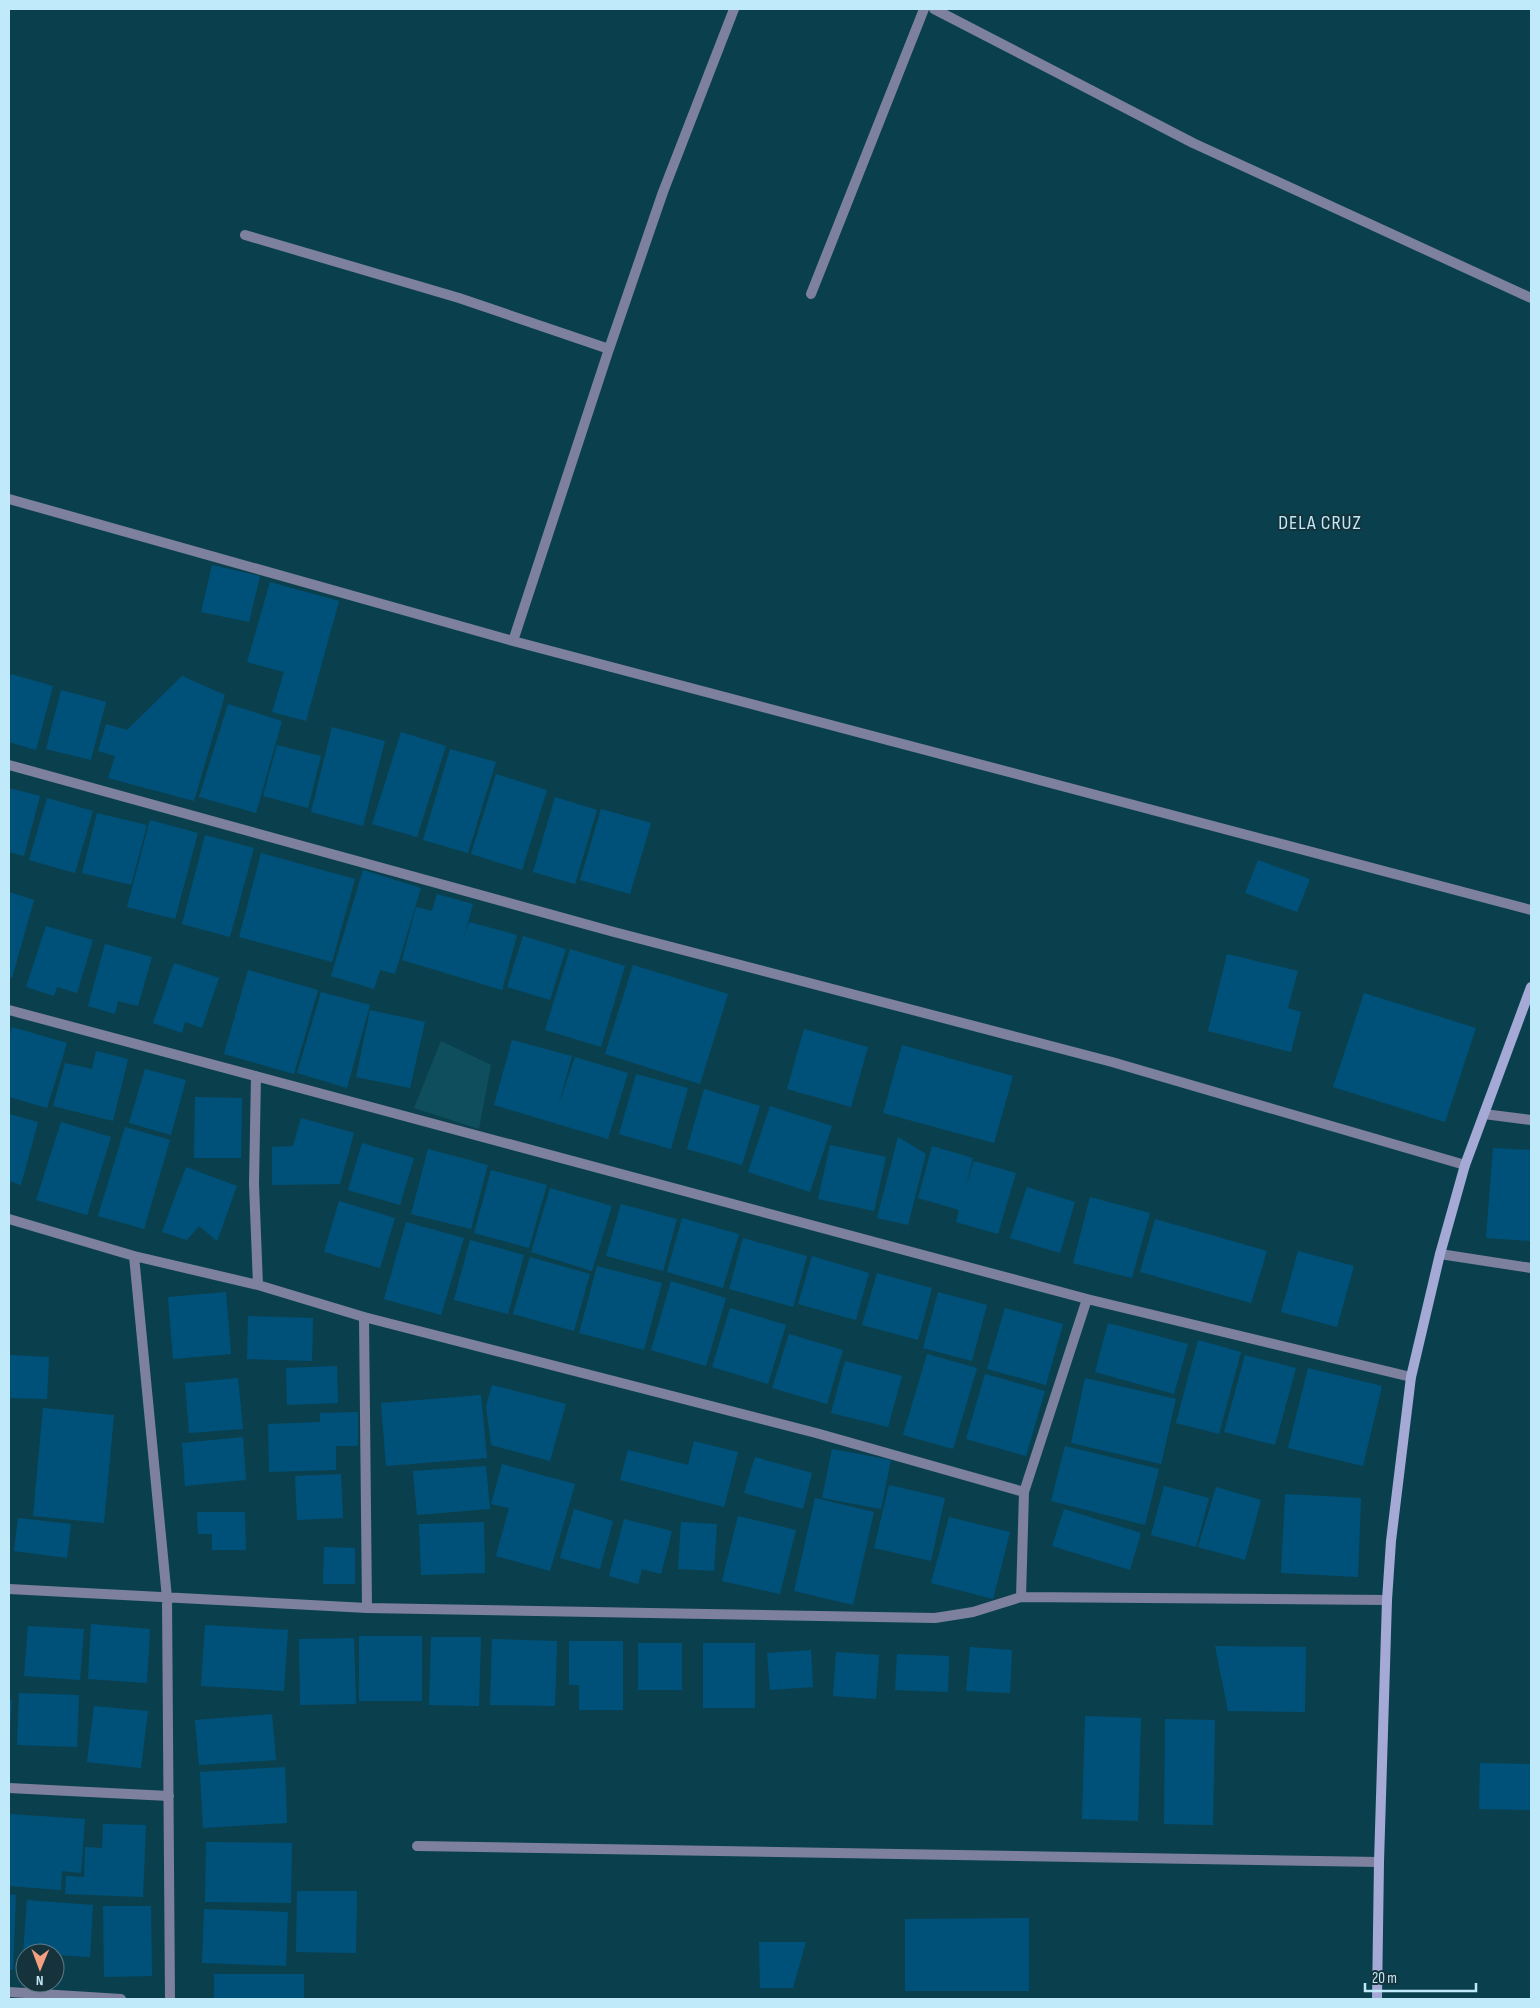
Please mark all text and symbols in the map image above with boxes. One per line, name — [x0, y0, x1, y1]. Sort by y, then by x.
district label: DELA CRUZ — [1278, 511, 1362, 535]
north arrow — [15, 1943, 65, 1993]
scale bar — [1365, 1960, 1476, 1992]
text: 20 m — [1372, 1969, 1397, 1988]
text: N — [36, 1972, 44, 1989]

